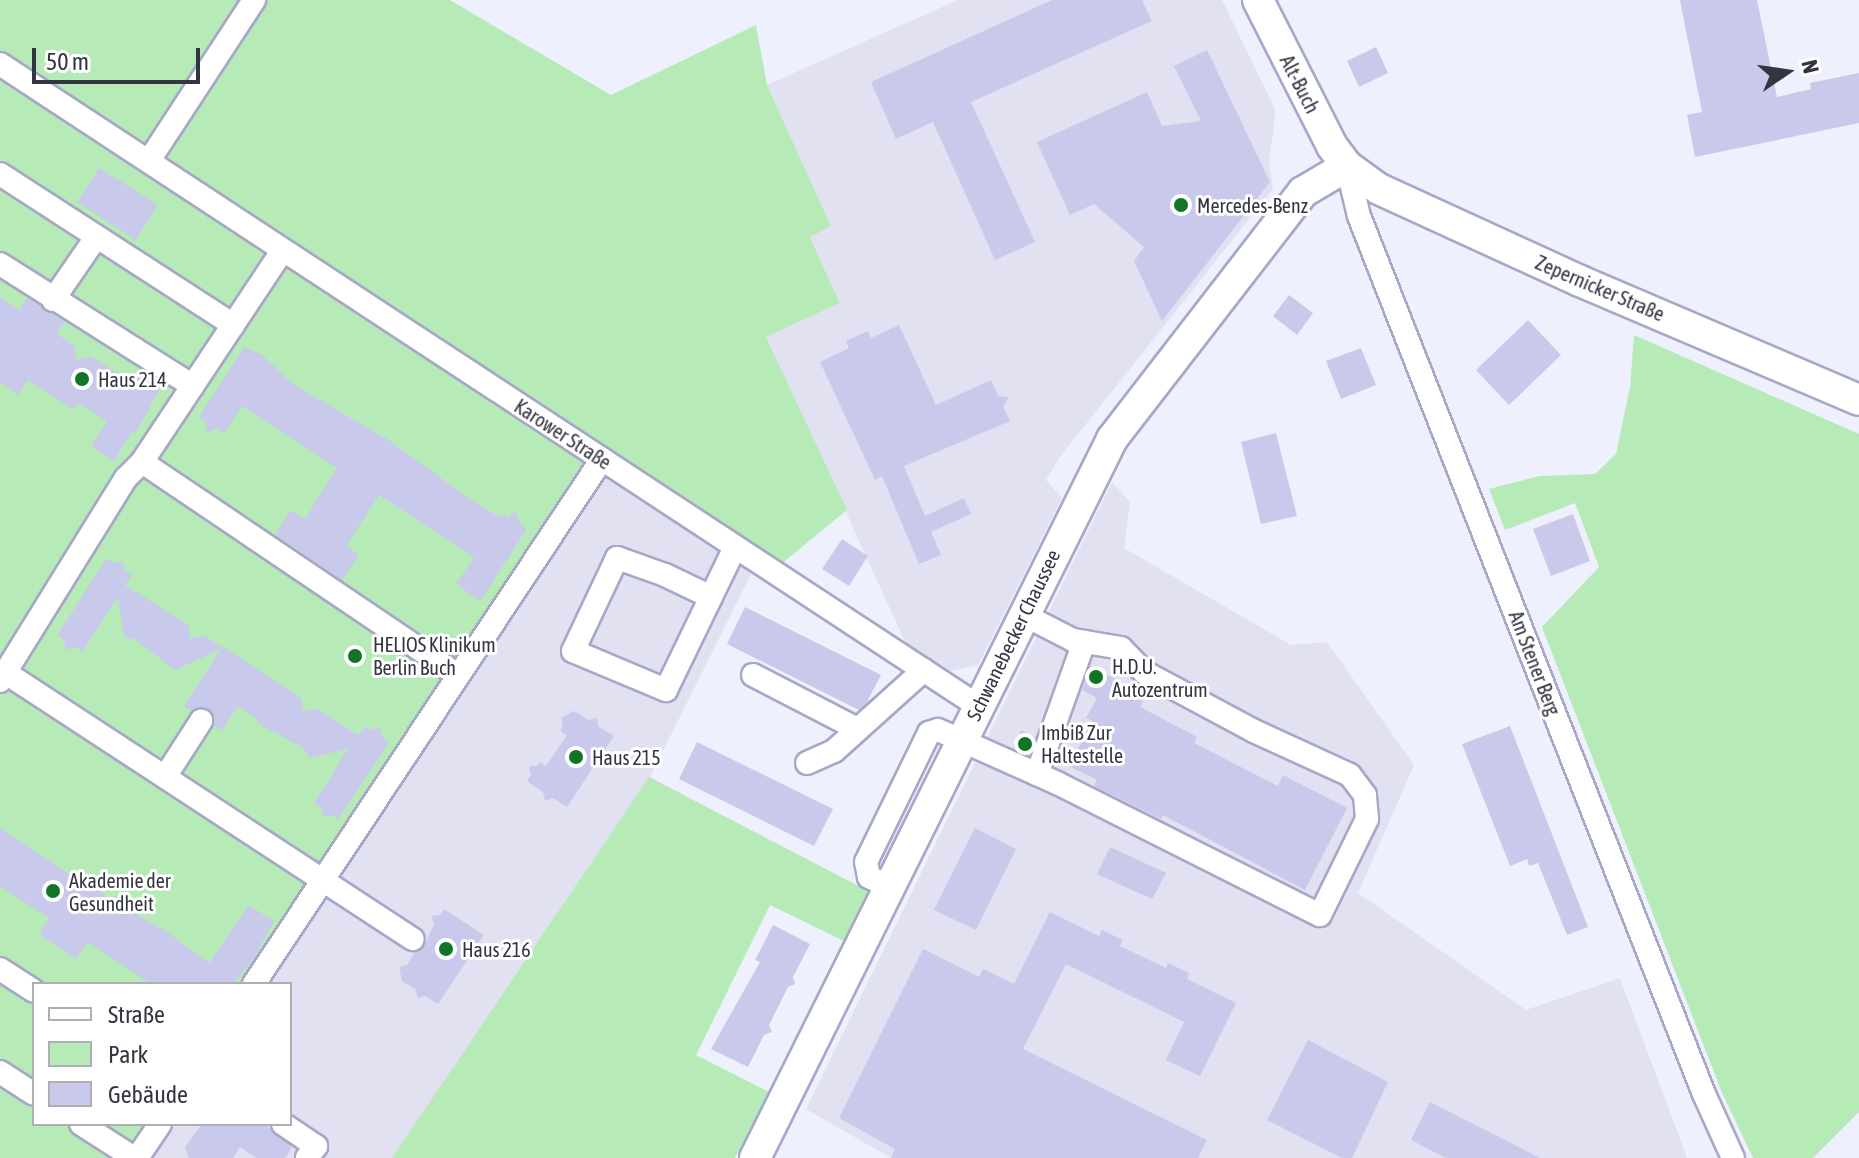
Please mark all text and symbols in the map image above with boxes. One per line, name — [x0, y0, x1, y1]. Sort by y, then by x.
scale bar — [36, 32, 204, 82]
north arrow — [1747, 32, 1827, 112]
text: 50 m — [46, 48, 89, 75]
street label: Alt-Buch — [1275, 51, 1325, 117]
text: N — [1796, 57, 1825, 76]
place label: Mercedes-Benz — [1197, 193, 1308, 217]
marker: Mercedes-Benz — [1172, 196, 1190, 214]
street label: Zepernicker Straße — [1532, 250, 1668, 326]
place label: Haus 214 — [98, 367, 167, 391]
marker: Haus 214 — [73, 370, 91, 388]
street label: Karower Straße — [510, 394, 616, 474]
street label: Schwanebecker Chaussee — [961, 546, 1065, 724]
street label: Am Stener Berg — [1504, 607, 1566, 719]
place label: HELIOS Klinikum Berlin Buch — [373, 632, 496, 679]
marker: HELIOS Klinikum Berlin Buch — [344, 645, 366, 667]
place label: H.D.U. Autozentrum — [1112, 654, 1208, 701]
marker: H.D.U. Autozentrum — [1087, 668, 1105, 686]
place label: Imbiß Zur Haltestelle — [1041, 720, 1123, 767]
marker: Imbiß Zur Haltestelle — [1016, 735, 1034, 753]
place label: Haus 215 — [592, 745, 661, 769]
marker: Haus 215 — [567, 748, 585, 766]
place label: Akademie der Gesundheit — [69, 868, 171, 915]
marker: Akademie der Gesundheit — [44, 882, 62, 900]
place label: Haus 216 — [462, 937, 531, 961]
marker: Haus 216 — [437, 940, 455, 958]
legend — [32, 982, 292, 1126]
text: Straße — [108, 1001, 165, 1028]
text: Park — [108, 1041, 148, 1068]
text: Gebäude — [108, 1081, 188, 1108]

